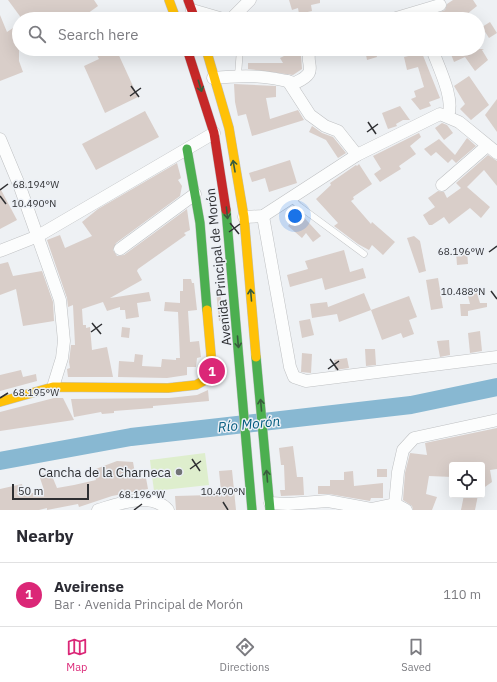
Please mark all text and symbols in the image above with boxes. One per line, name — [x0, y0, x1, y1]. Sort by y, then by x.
search box — [12, 12, 485, 56]
icon: search — [26, 23, 48, 45]
text: Search here — [58, 25, 138, 44]
one-way arrow — [196, 80, 204, 92]
one-way arrow — [230, 160, 238, 173]
text: 68.194°W — [13, 178, 59, 191]
street label: Avenida Principal de Morón — [202, 187, 235, 347]
text: 10.490°N — [12, 197, 56, 210]
one-way arrow — [223, 206, 231, 219]
your location — [285, 206, 305, 226]
text: 68.196°W — [438, 245, 484, 258]
text: 10.488°N — [441, 285, 485, 298]
one-way arrow — [247, 289, 255, 302]
one-way arrow — [235, 335, 242, 348]
pin: 1 — [199, 356, 225, 386]
text: 68.195°W — [13, 386, 59, 399]
one-way arrow — [257, 399, 264, 412]
water label: Río Morón — [217, 412, 281, 436]
map controls — [449, 462, 485, 498]
button: locate — [449, 462, 485, 498]
place label: Cancha de la Charneca — [38, 464, 171, 481]
marker: Cancha de la Charneca — [174, 467, 184, 477]
one-way arrow — [264, 470, 271, 483]
scale bar — [12, 482, 89, 501]
text: 50 m — [18, 484, 43, 498]
text: 10.490°N — [201, 485, 245, 498]
text: 68.196°W — [119, 488, 165, 501]
text: Nearby — [16, 525, 74, 547]
text: Aveirense — [54, 577, 124, 596]
text: 1 — [25, 586, 33, 603]
text: 110 m — [443, 586, 481, 603]
text: Bar · Avenida Principal de Morón — [54, 596, 243, 613]
tab: Map — [66, 636, 88, 674]
tab: Directions — [220, 636, 270, 674]
tab: Saved — [401, 636, 431, 674]

